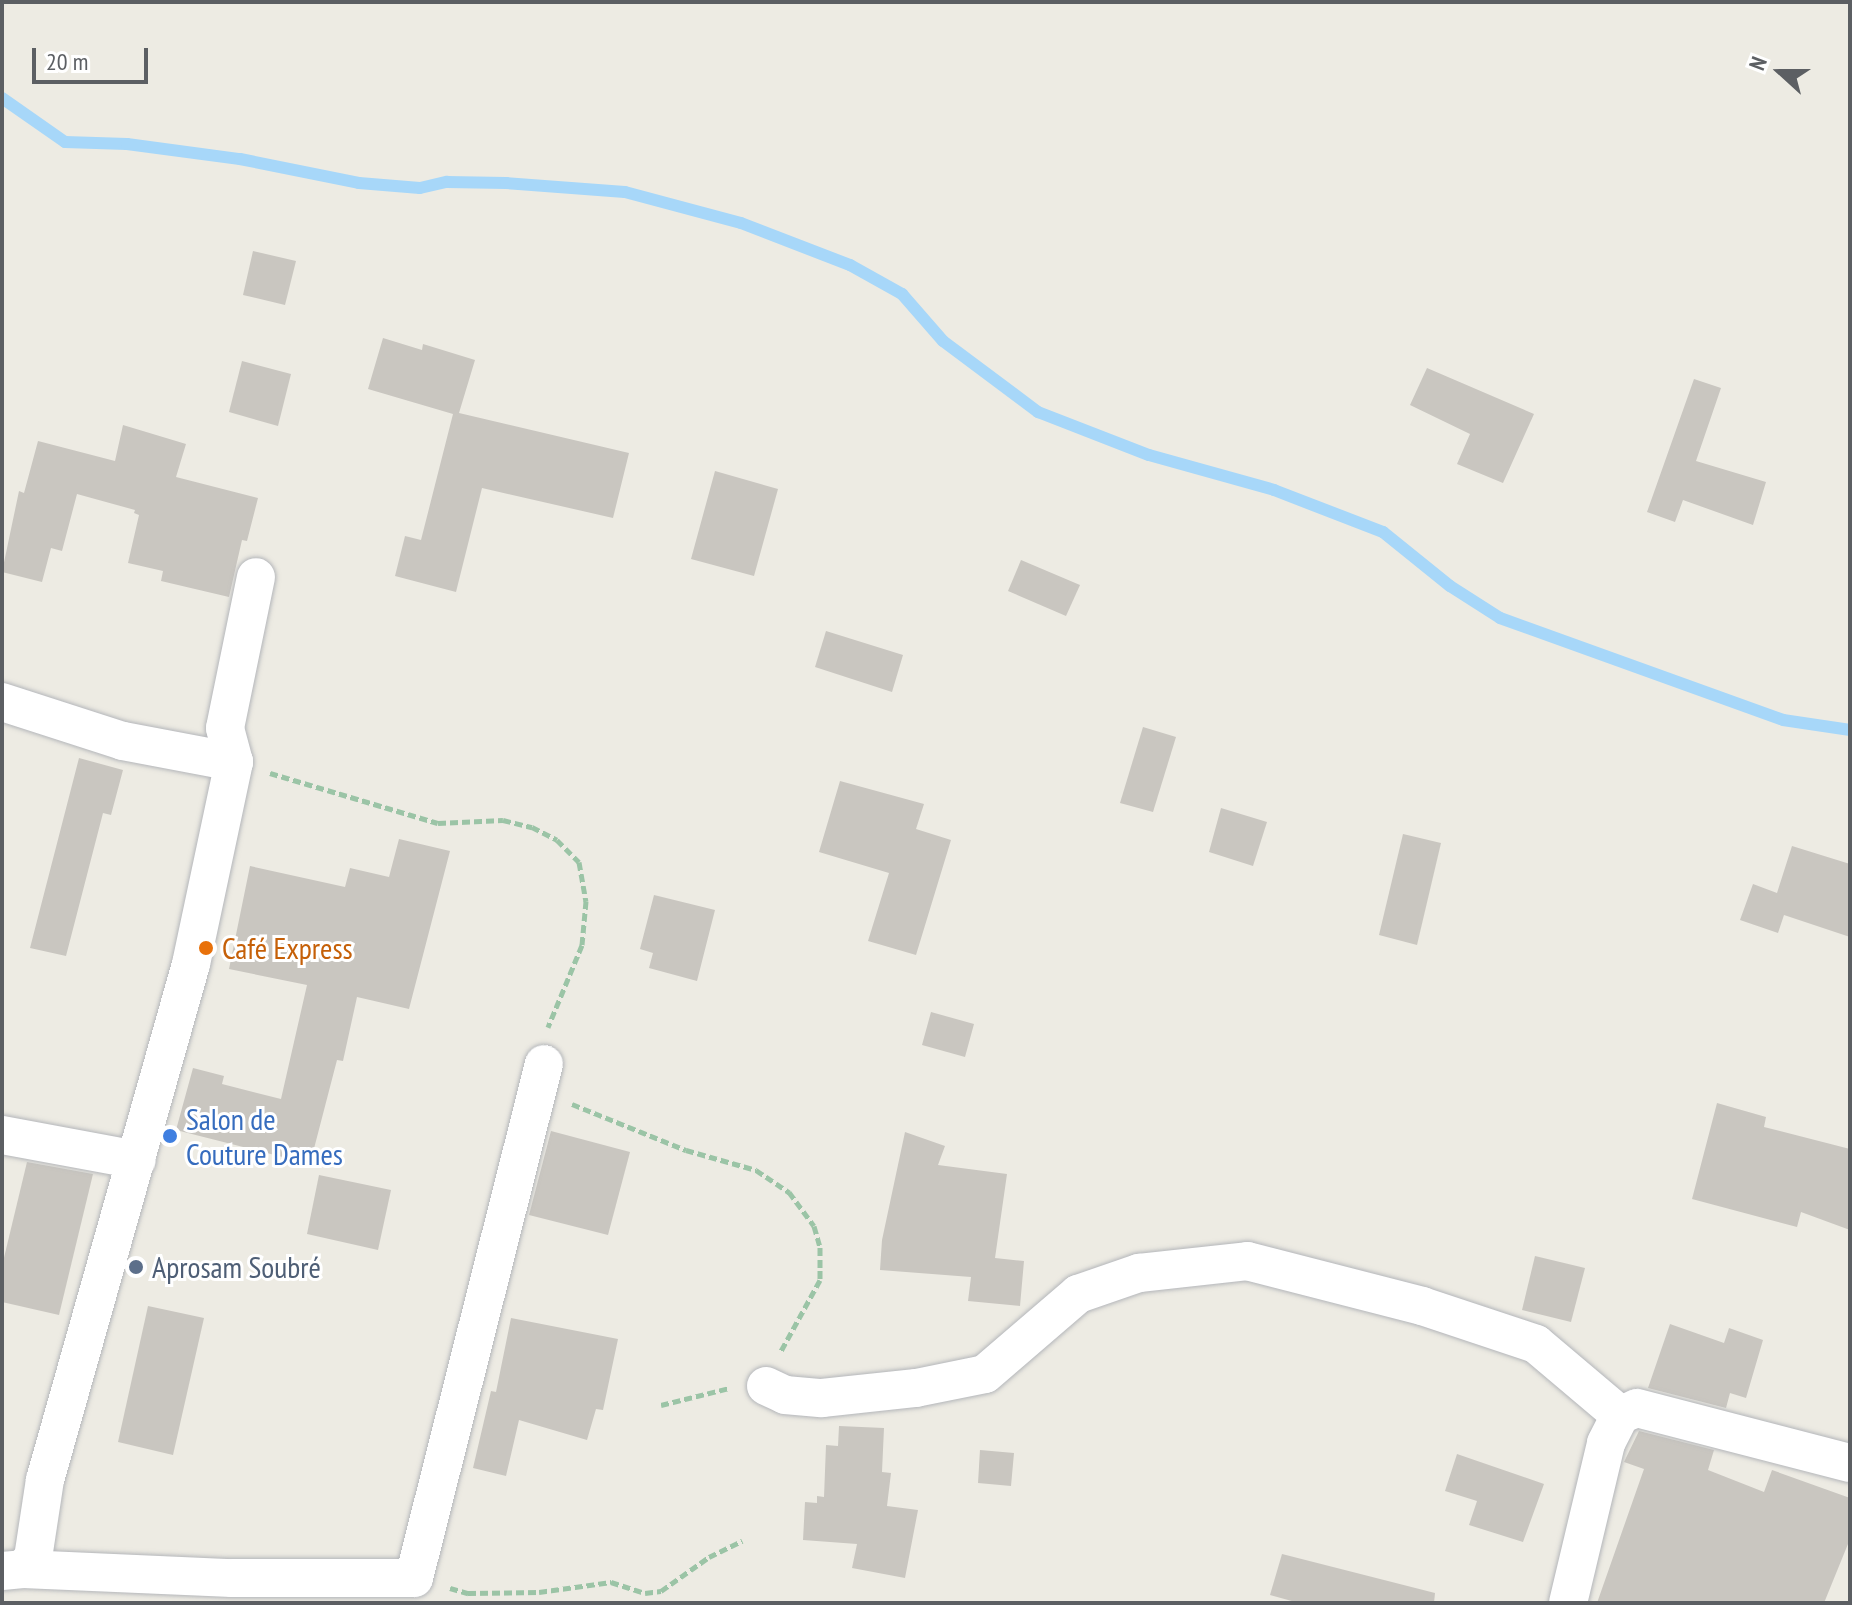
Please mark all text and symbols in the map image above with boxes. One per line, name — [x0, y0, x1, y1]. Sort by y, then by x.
scale bar — [36, 32, 152, 82]
north arrow — [1740, 32, 1820, 112]
text: 20 m — [46, 46, 88, 77]
text: N — [1742, 53, 1773, 74]
place label: Café Express — [222, 930, 353, 966]
marker: Café Express — [197, 939, 215, 957]
place label: Salon de Couture Dames — [186, 1101, 343, 1172]
marker: Salon de Couture Dames — [161, 1127, 179, 1145]
place label: Aprosam Soubré — [152, 1249, 321, 1285]
marker: Aprosam Soubré — [127, 1258, 145, 1276]

